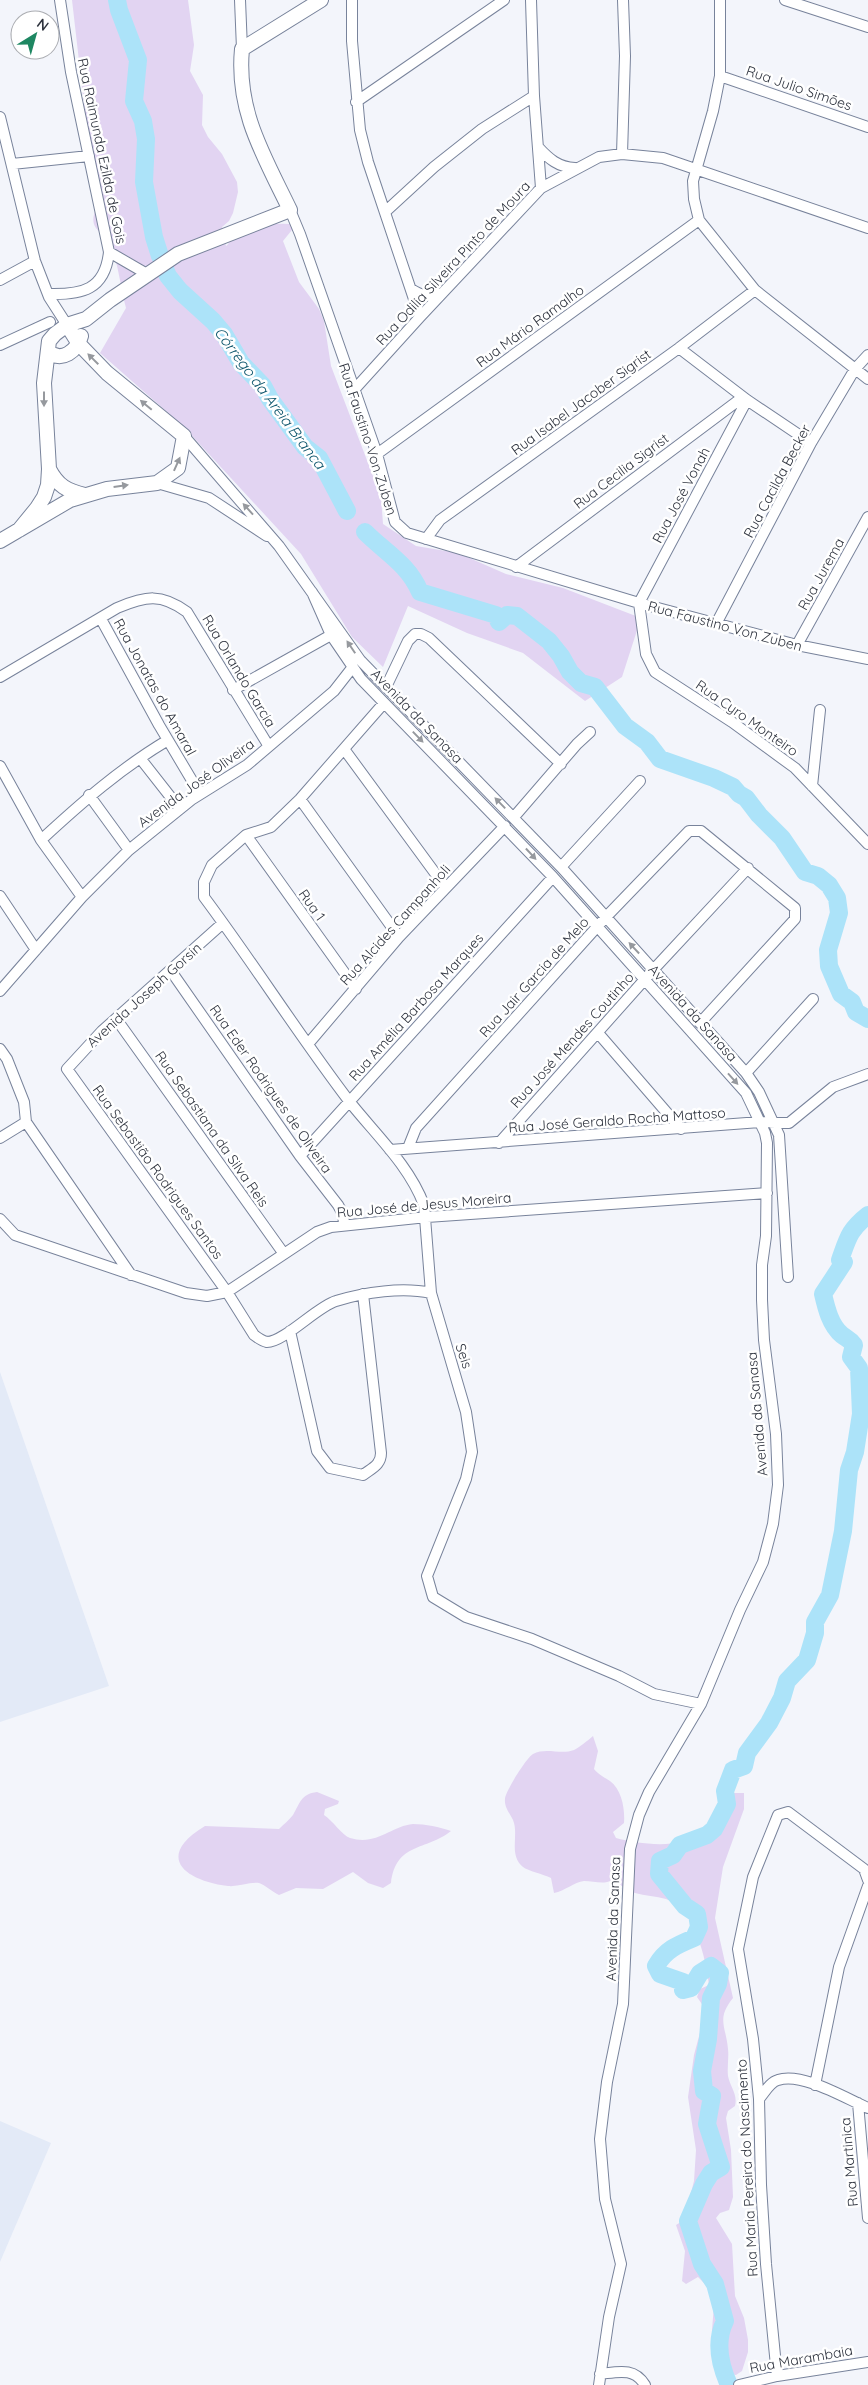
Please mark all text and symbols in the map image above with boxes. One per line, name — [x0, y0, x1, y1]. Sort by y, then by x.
north arrow — [10, 10, 60, 60]
text: N — [33, 14, 52, 35]
street label: Rua Raimunda Ezilda de Gois — [73, 56, 131, 246]
street label: Rua Julio Simões — [744, 61, 854, 115]
street label: Rua Odilia Silveira Pinto de Moura — [372, 177, 534, 349]
street label: Rua Mário Ramalho — [473, 281, 587, 371]
water label: Córrego da Areia Branca — [210, 323, 330, 474]
street label: Rua Isabel Jacober Sigrist — [507, 345, 655, 459]
one-way arrow — [87, 353, 99, 365]
street label: Rua Faustino Von Zuben — [335, 361, 401, 517]
one-way arrow — [40, 391, 48, 407]
one-way arrow — [140, 400, 152, 411]
street label: Rua Cacilda Becker — [739, 421, 815, 541]
street label: Rua Cecilia Sigrist — [570, 429, 672, 513]
street label: Rua José Vonah — [648, 444, 714, 546]
one-way arrow — [174, 457, 182, 471]
one-way arrow — [113, 482, 129, 490]
one-way arrow — [242, 503, 254, 515]
street label: Rua Jurema — [794, 535, 848, 613]
street label: Rua Faustino Von Zuben — [646, 597, 804, 655]
street label: Rua Orlando Garcia — [198, 611, 280, 731]
street label: Rua Jonatas do Amaral — [110, 615, 200, 759]
one-way arrow — [346, 641, 356, 654]
street label: Avenida da Sanasa — [367, 665, 467, 767]
street label: Rua Cyro Monteiro — [692, 676, 802, 760]
one-way arrow — [412, 731, 424, 743]
street label: Avenida José Oliveira — [134, 735, 258, 831]
one-way arrow — [494, 797, 506, 809]
one-way arrow — [525, 848, 537, 860]
street label: Rua Alcides Campanholi — [336, 861, 454, 989]
street label: Rua 1 — [295, 886, 329, 924]
street label: Rua Jair Garcia de Melo — [475, 913, 593, 1041]
street label: Rua Amélia Barbosa Marques — [345, 929, 487, 1085]
street label: Avenida Joseph Gorsin — [83, 939, 205, 1051]
one-way arrow — [628, 942, 640, 954]
street label: Avenida da Sanasa — [645, 961, 741, 1065]
street label: Rua José Mendes Coutinho — [506, 968, 638, 1112]
street label: Rua Eder Rodrigues de Oliveira — [206, 1001, 336, 1177]
street label: Rua Sebastiana da Silva Reis — [151, 1047, 273, 1211]
one-way arrow — [728, 1072, 739, 1085]
street label: Rua Sebastião Rodrigues Santos — [89, 1081, 227, 1263]
street label: Rua José Geraldo Rocha Mattoso — [508, 1103, 726, 1137]
street label: Rua José de Jesus Moreira — [336, 1188, 512, 1222]
street label: Seis — [452, 1341, 476, 1371]
street label: Avenida da Sanasa — [743, 1351, 771, 1477]
street label: Avenida da Sanasa — [602, 1856, 624, 1982]
street label: Rua Maria Pereira do Nascimento — [732, 2059, 762, 2277]
street label: Rua Martinica — [836, 2117, 862, 2207]
street label: Rua Marambaia — [748, 2341, 854, 2377]

